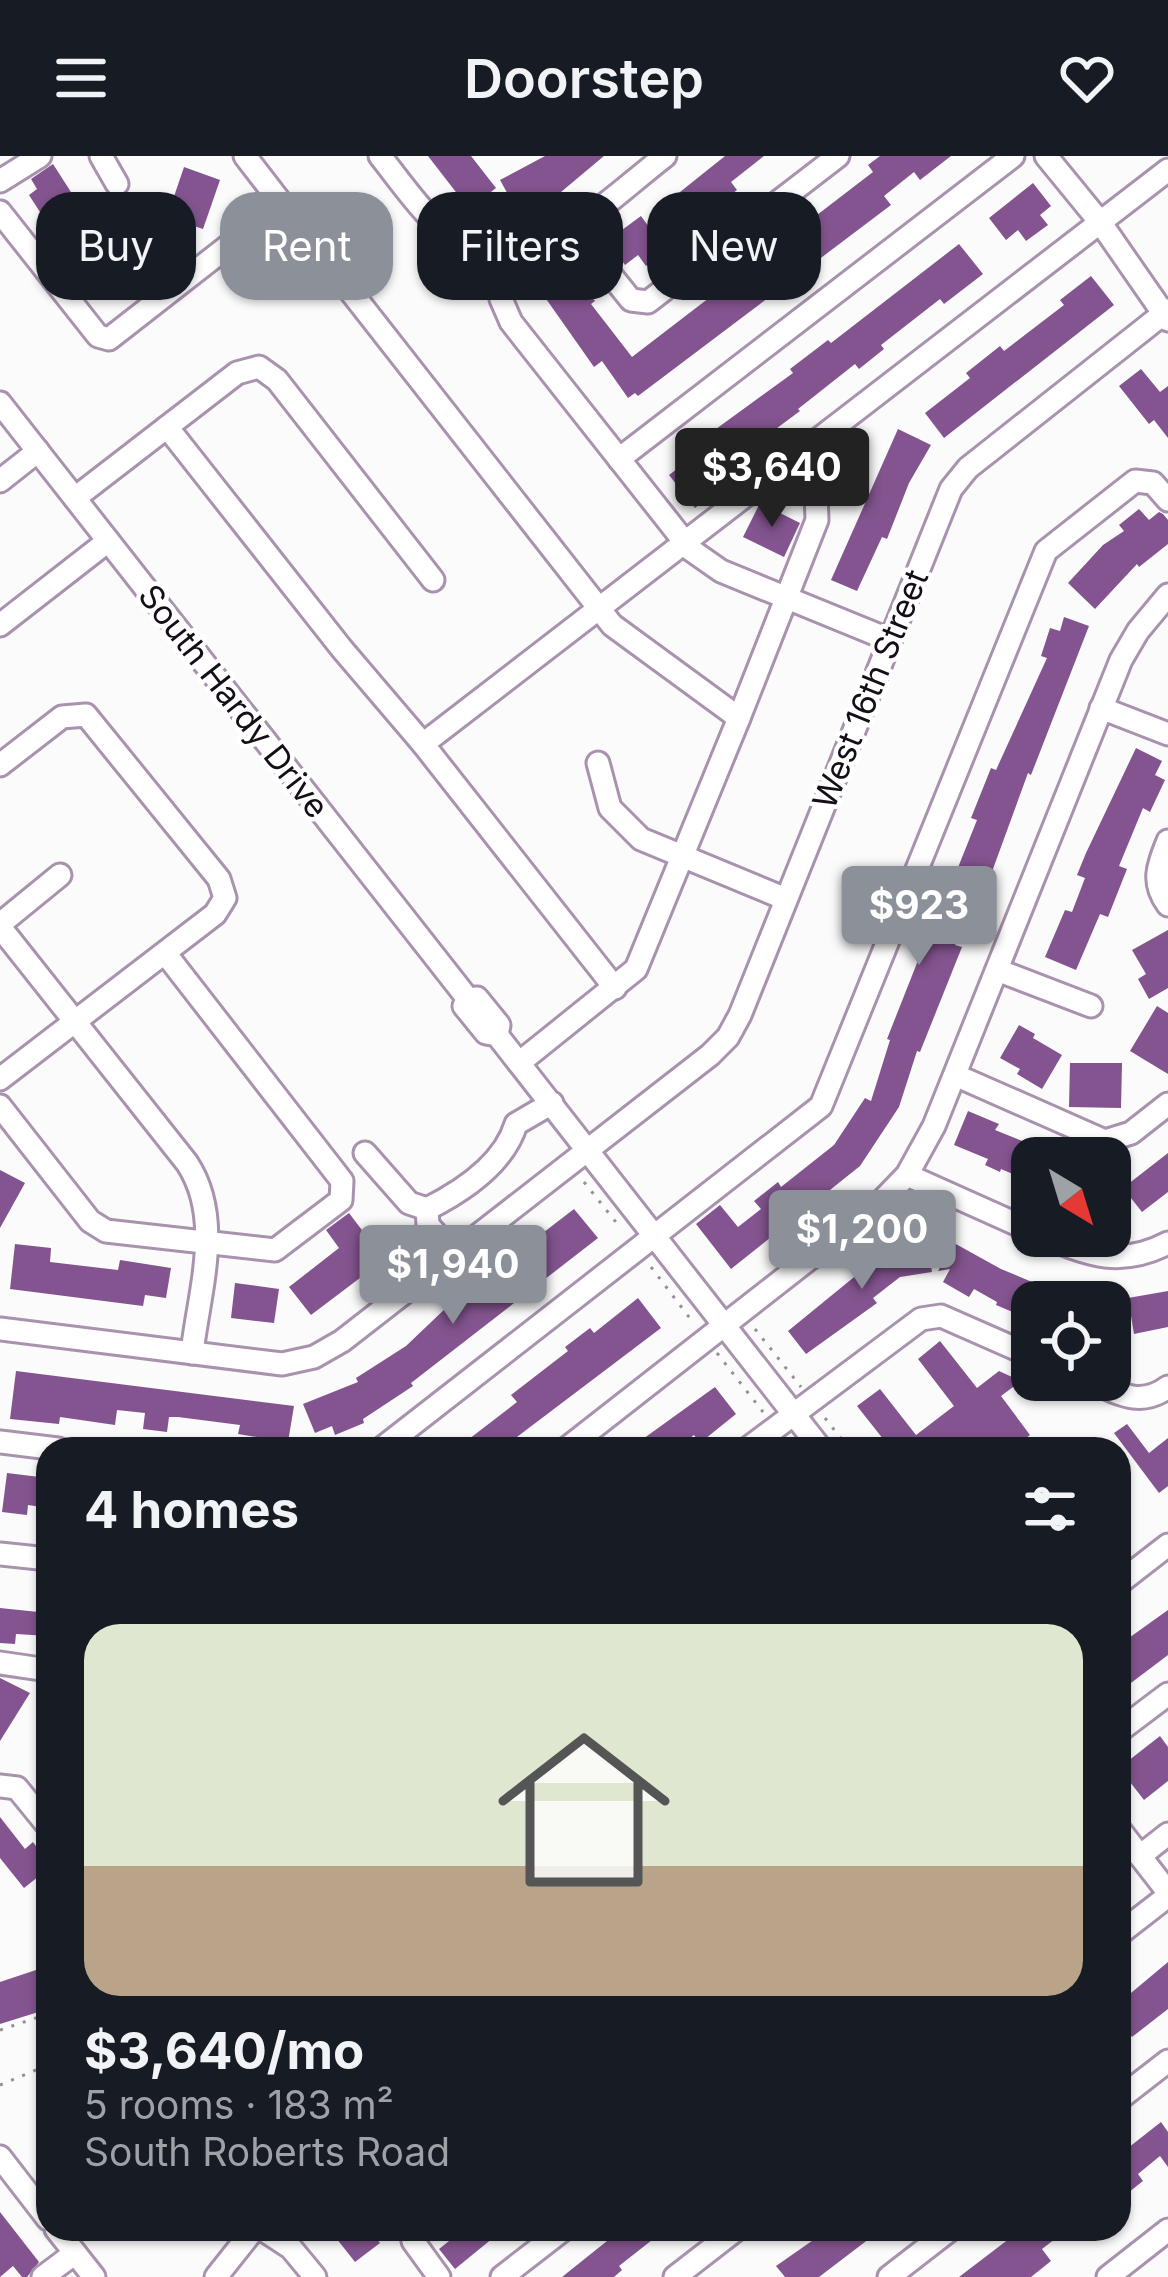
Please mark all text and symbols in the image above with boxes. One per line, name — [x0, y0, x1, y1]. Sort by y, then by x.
icon: menu — [48, 45, 114, 111]
icon: heart — [1054, 45, 1120, 111]
text: Doorstep — [464, 46, 704, 111]
chip: Buy — [36, 192, 196, 300]
chip: Rent — [220, 192, 393, 300]
chip: Filters — [417, 192, 623, 300]
chip: New — [647, 192, 821, 300]
pin: $3,640 — [674, 428, 870, 530]
text: $3,640 — [702, 443, 842, 490]
street label: West 16th Street — [804, 563, 936, 814]
street label: South Hardy Drive — [130, 576, 338, 826]
pin: $923 — [848, 866, 990, 968]
text: $923 — [869, 881, 969, 928]
north arrow — [1011, 1137, 1131, 1257]
map controls — [1011, 1137, 1131, 1401]
pin: $1,200 — [764, 1190, 960, 1292]
text: $1,200 — [796, 1205, 928, 1252]
pin: $1,940 — [355, 1225, 551, 1327]
text: $1,940 — [387, 1240, 519, 1287]
button: locate — [1011, 1281, 1131, 1401]
icon: filters — [1017, 1476, 1083, 1542]
text: 4 homes — [84, 1479, 299, 1540]
icon: home — [476, 1702, 692, 1918]
text: $3,640/mo — [84, 2020, 364, 2081]
text: 5 rooms · 183 m² — [84, 2081, 394, 2128]
text: South Roberts Road — [84, 2128, 450, 2175]

